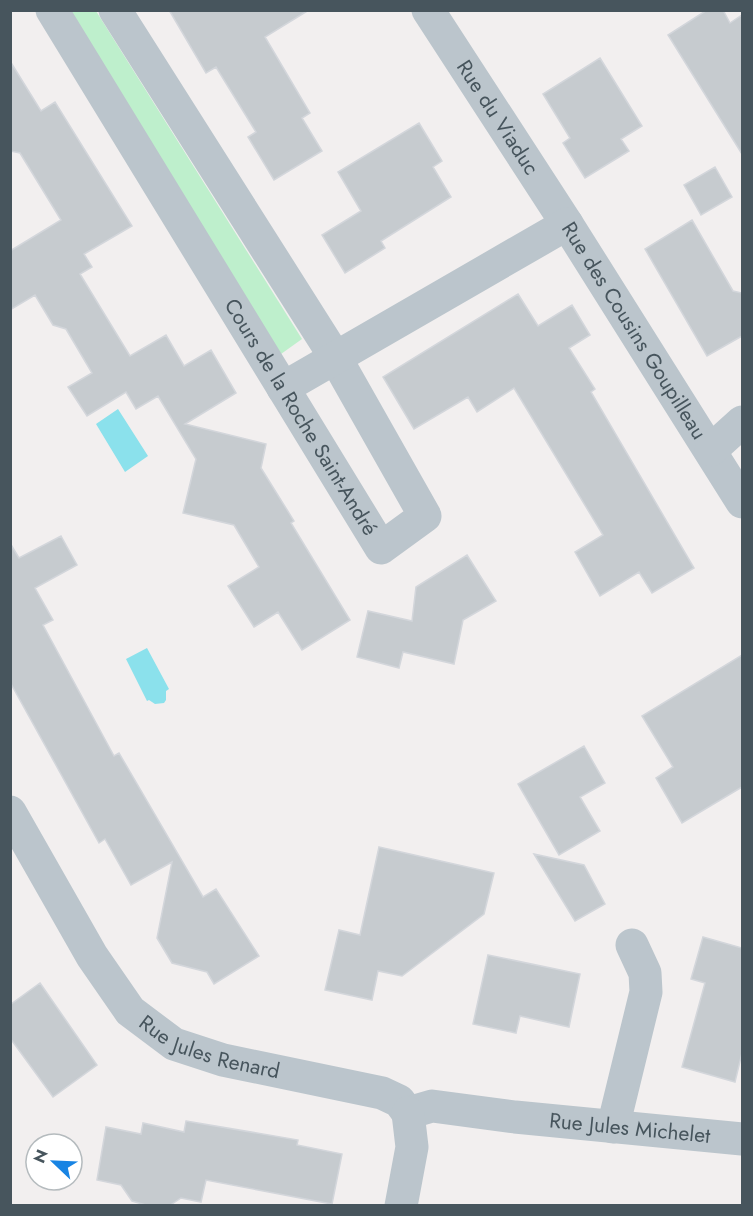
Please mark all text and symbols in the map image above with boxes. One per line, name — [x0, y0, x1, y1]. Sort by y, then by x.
street label: Rue du Viaduc — [449, 54, 546, 181]
street label: Rue des Cousins Goupilleau — [554, 216, 714, 445]
street label: Cours de la Roche Saint-André — [217, 293, 385, 541]
street label: Rue Jules Renard — [133, 1008, 282, 1086]
street label: Rue Jules Michelet — [548, 1105, 712, 1151]
north arrow — [24, 1132, 84, 1192]
text: N — [28, 1146, 54, 1167]

